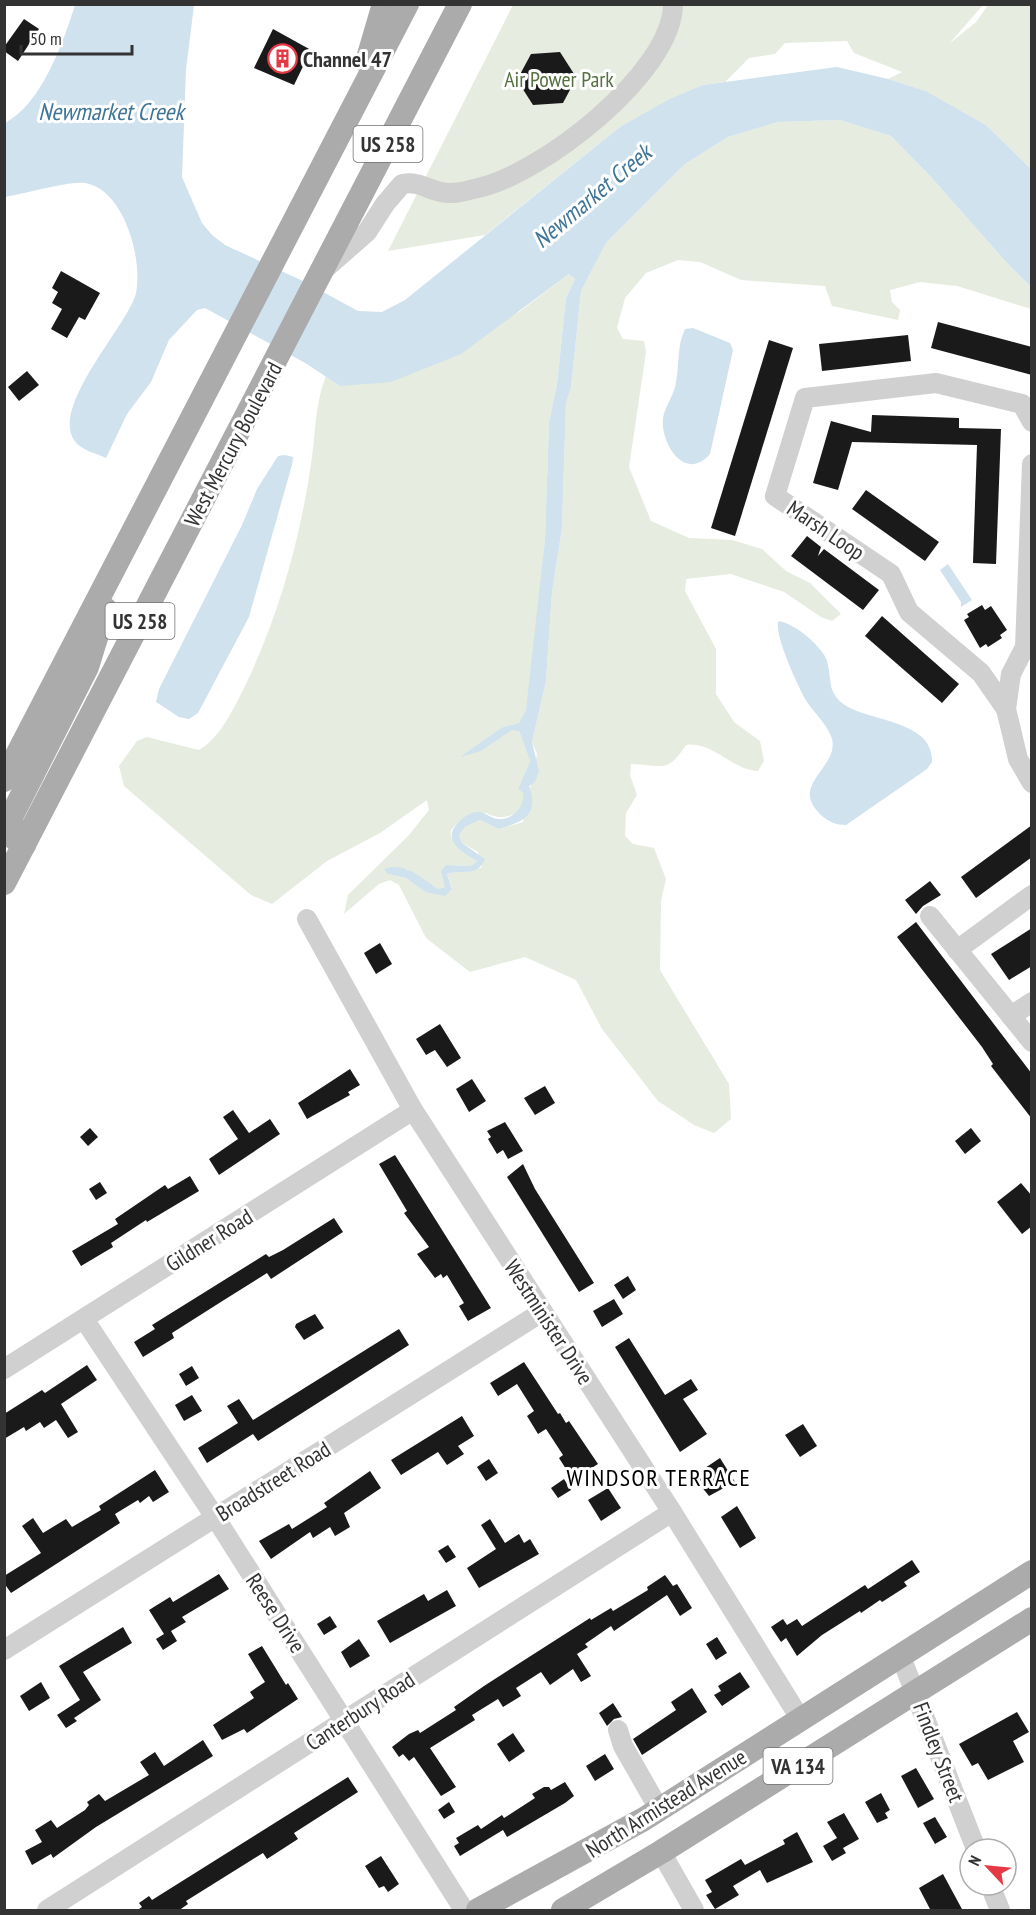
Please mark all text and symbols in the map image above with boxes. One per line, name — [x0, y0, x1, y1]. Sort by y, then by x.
scale bar — [21, 18, 132, 56]
text: 50 m — [30, 27, 62, 50]
building icon: Channel 47 — [266, 43, 298, 75]
place label: Channel 47 — [303, 45, 392, 73]
park label: Air Power Park — [504, 65, 614, 93]
water label: Newmarket Creek — [38, 96, 186, 127]
road number: US 258 — [354, 126, 422, 162]
water label: Newmarket Creek — [526, 136, 660, 255]
street label: West Mercury Boulevard — [178, 357, 288, 531]
street label: Marsh Loop — [782, 494, 870, 566]
road number: US 258 — [106, 603, 174, 639]
street label: Gildner Road — [160, 1202, 258, 1278]
street label: Westminister Drive — [498, 1254, 600, 1390]
street label: Broadstreet Road — [210, 1435, 336, 1527]
district label: WINDSOR TERRACE — [567, 1462, 751, 1493]
street label: Reese Drive — [240, 1568, 312, 1658]
street label: Canterbury Road — [300, 1665, 420, 1757]
street label: Findley Street — [907, 1698, 971, 1806]
street label: North Armistead Avenue — [581, 1742, 751, 1864]
road number: VA 134 — [764, 1748, 832, 1784]
north arrow — [958, 1837, 1018, 1897]
text: N — [964, 1852, 985, 1869]

